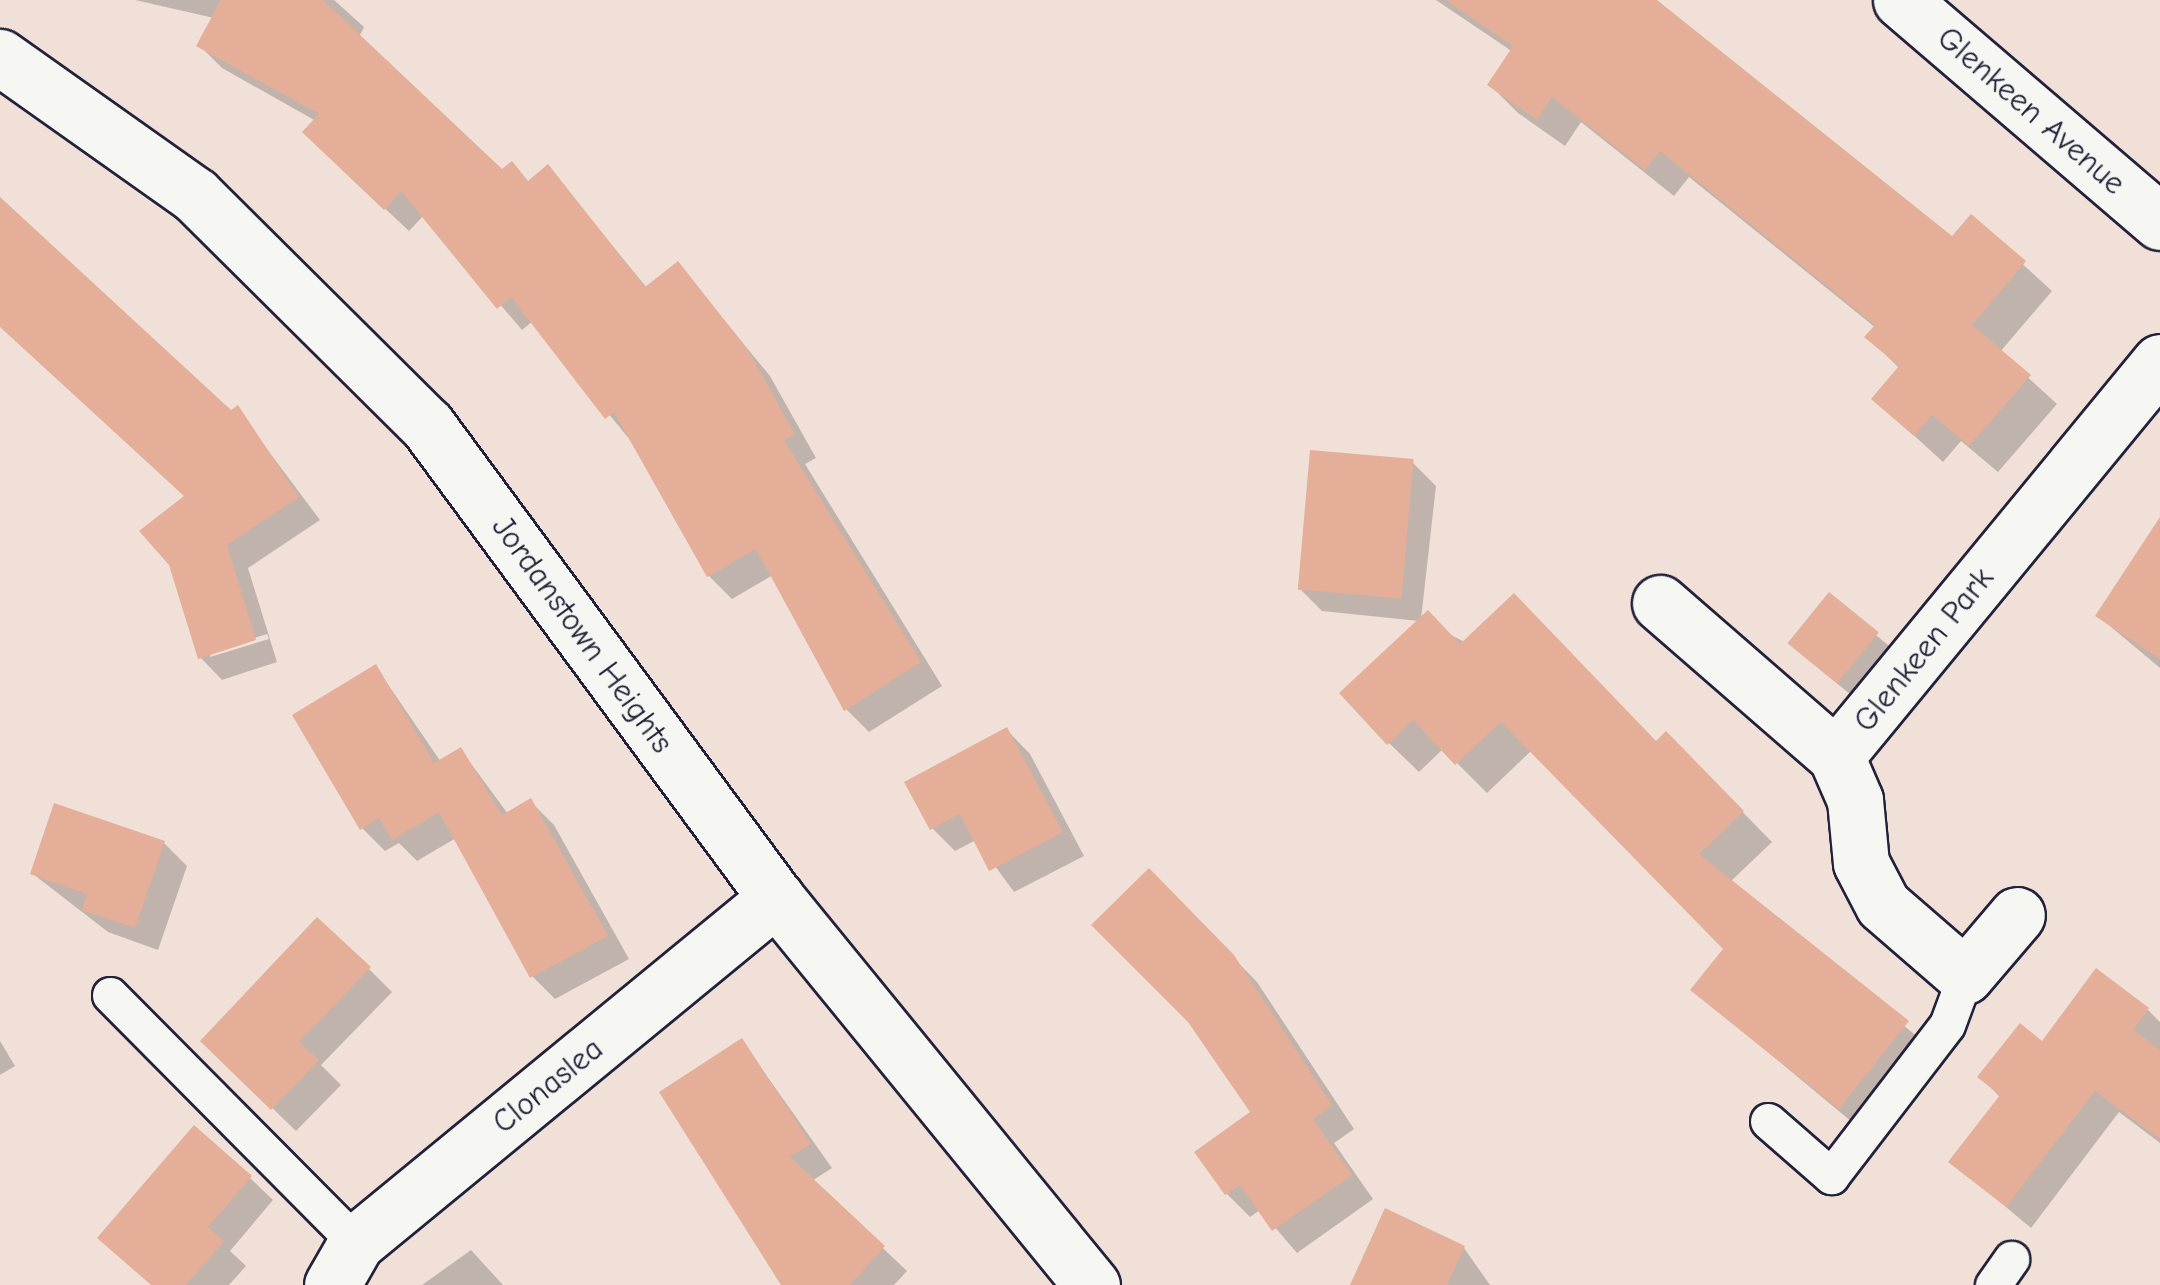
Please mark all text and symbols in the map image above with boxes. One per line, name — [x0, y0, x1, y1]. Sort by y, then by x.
street label: Glenkeen Avenue — [1929, 19, 2133, 203]
street label: Jordanstown Heights — [483, 509, 681, 761]
street label: Glenkeen Park — [1846, 560, 2002, 740]
street label: Clonaslea — [485, 1030, 611, 1142]

